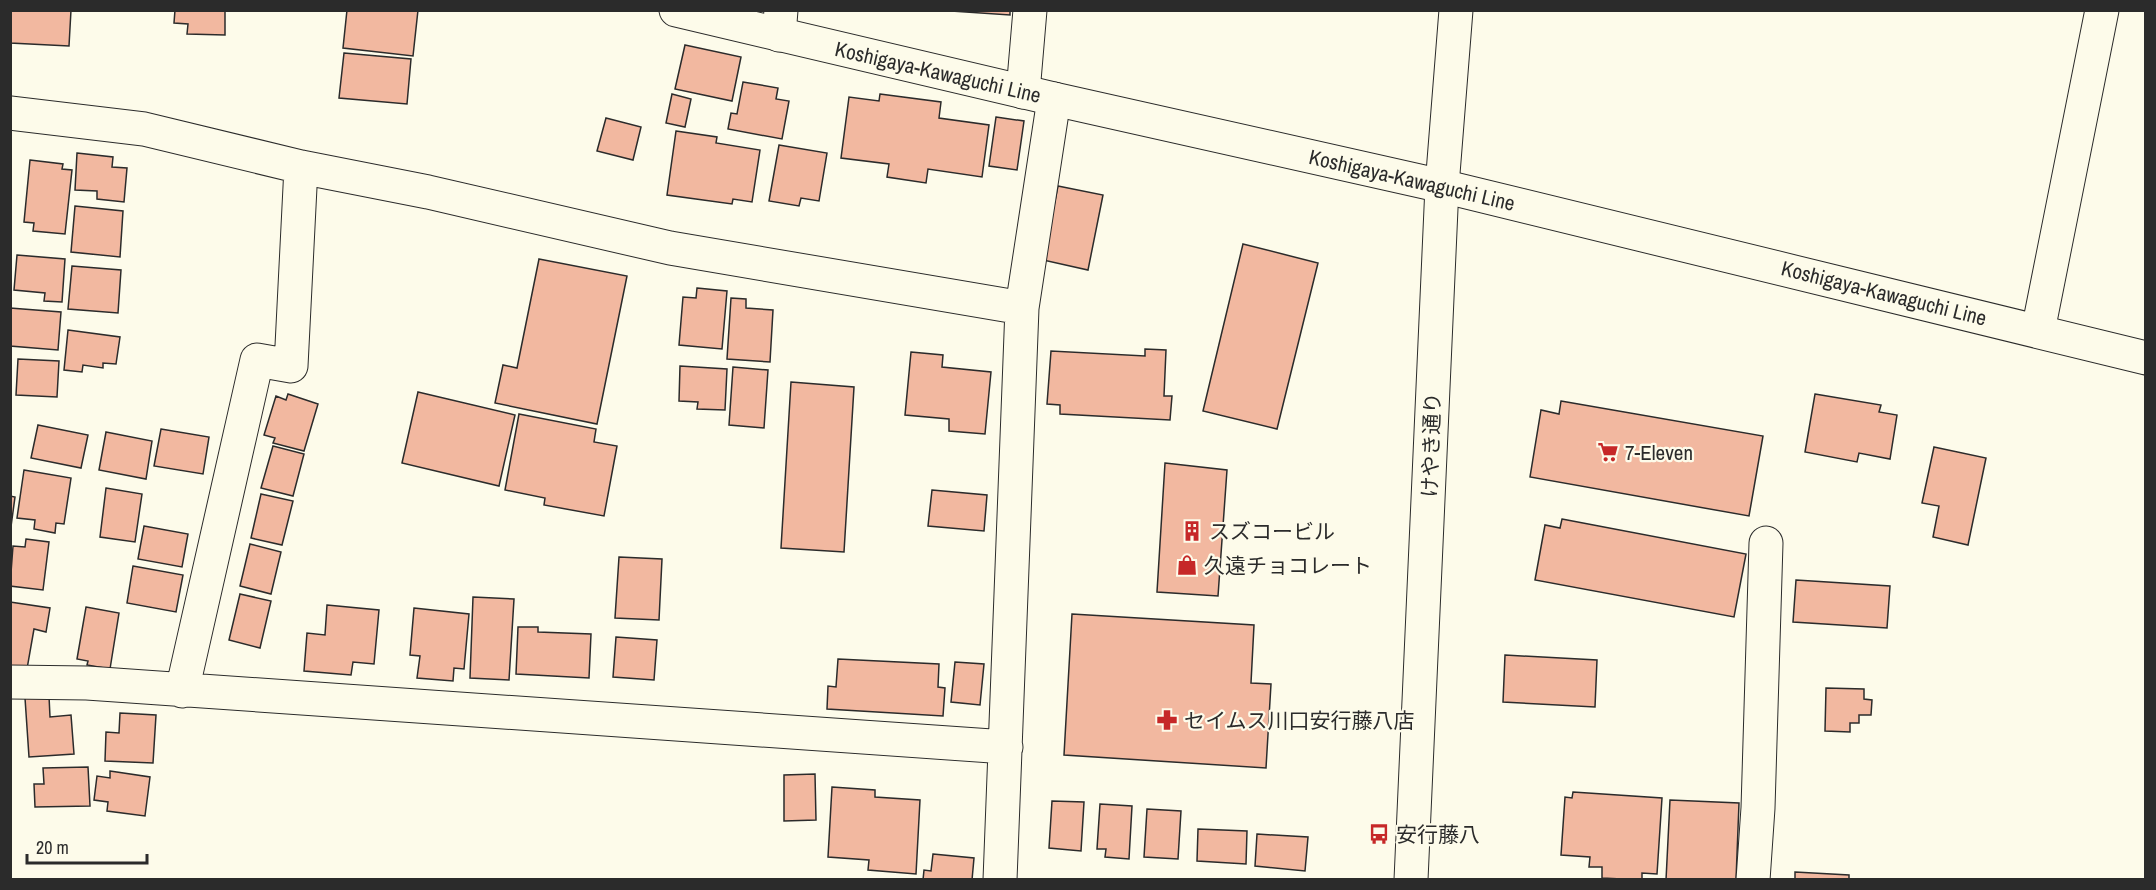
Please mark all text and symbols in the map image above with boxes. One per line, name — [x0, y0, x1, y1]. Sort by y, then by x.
street label: Koshigaya-Kawaguchi Line — [832, 34, 1044, 110]
street label: Koshigaya-Kawaguchi Line — [1306, 142, 1518, 218]
street label: Koshigaya-Kawaguchi Line — [1778, 253, 1990, 333]
street label: けやき通り — [1415, 392, 1447, 498]
place label: 7-Eleven — [1625, 438, 1693, 467]
supermarket icon: 7-Eleven — [1596, 440, 1620, 464]
place label: スズコービル — [1209, 517, 1335, 546]
building icon: スズコービル — [1180, 519, 1204, 543]
place label: 久遠チョコレート — [1204, 551, 1372, 580]
shop icon: 久遠チョコレート — [1175, 553, 1199, 577]
place label: セイムス川口安行藤八店 — [1184, 706, 1415, 735]
pharmacy icon: セイムス川口安行藤八店 — [1155, 708, 1179, 732]
place label: 安行藤八 — [1396, 820, 1480, 849]
bus stop icon: 安行藤八 — [1367, 822, 1391, 846]
scale bar — [27, 827, 147, 865]
text: 20 m — [36, 835, 69, 860]

